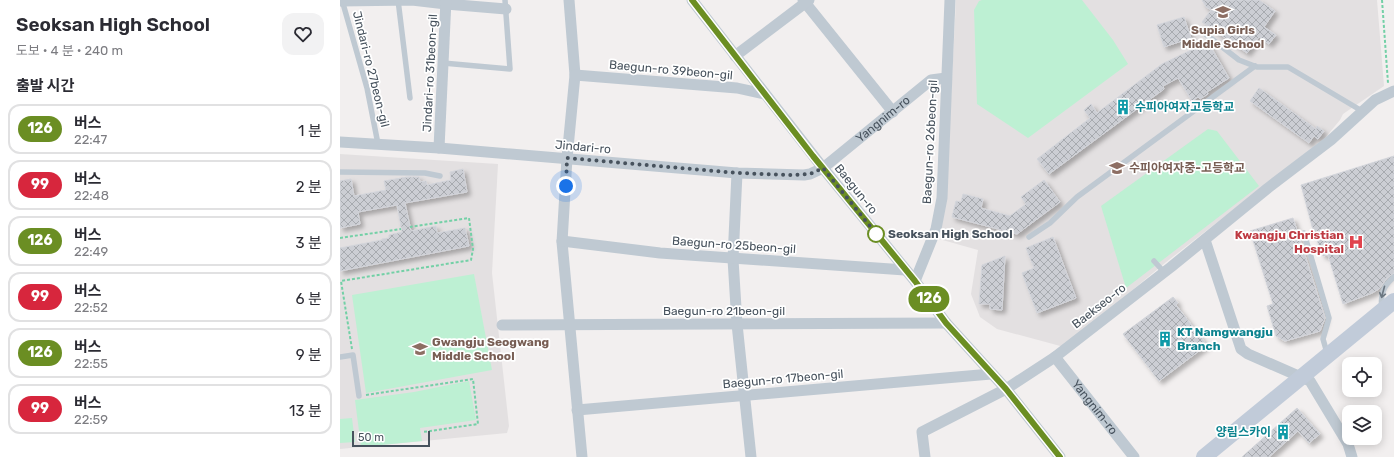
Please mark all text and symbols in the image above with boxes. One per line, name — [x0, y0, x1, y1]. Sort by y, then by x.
school or university icon: Supia Girls Middle School — [1214, 3, 1232, 21]
street label: Jindari-ro 27beon-gil — [350, 10, 392, 129]
text: Seoksan High School — [16, 13, 210, 36]
button: heart — [282, 13, 324, 55]
street label: Jindari-ro 31beon-gil — [420, 14, 440, 132]
place label: Supia Girls Middle School — [1182, 23, 1264, 51]
text: 도보 · 4 분 · 240 m — [16, 43, 123, 58]
street label: Baegun-ro 39beon-gil — [609, 58, 734, 82]
text: 출발 시간 — [16, 77, 74, 95]
street label: Baegun-ro 26beon-gil — [920, 80, 940, 204]
street label: Yangnim-ro — [853, 93, 913, 145]
building icon: 수피아여자고등학교 — [1114, 98, 1132, 116]
place label: 수피아여자고등학교 — [1135, 100, 1234, 114]
text: 버스 — [74, 114, 102, 132]
text: 126 — [27, 120, 53, 137]
text: 1 분 — [298, 122, 322, 140]
text: 22:47 — [74, 132, 107, 147]
street label: Jindari-ro — [554, 138, 612, 156]
school or university icon: 수피아여자중-고등학교 — [1108, 159, 1126, 177]
street label: Baegun-ro — [832, 161, 880, 217]
place label: 수피아여자중-고등학교 — [1129, 161, 1245, 175]
text: 버스 — [74, 170, 102, 188]
text: 99 — [31, 176, 49, 193]
your location — [556, 176, 576, 196]
text: 2 분 — [296, 178, 322, 196]
text: 22:48 — [74, 188, 109, 203]
marker: Seoksan High School — [867, 225, 885, 243]
text: 버스 — [74, 226, 102, 244]
place label: Seoksan High School — [888, 227, 1013, 241]
place label: Kwangju Christian Hospital — [1235, 228, 1344, 256]
text: 126 — [27, 232, 53, 249]
hospital icon: Kwangju Christian Hospital — [1347, 233, 1365, 251]
text: 3 분 — [296, 234, 322, 252]
street label: Baegun-ro 25beon-gil — [672, 234, 796, 256]
text: 22:49 — [74, 244, 108, 259]
street label: Baekseo-ro — [1069, 281, 1129, 331]
text: 버스 — [74, 282, 102, 300]
line badge: 126 — [906, 286, 952, 312]
one-way arrow — [1379, 286, 1386, 299]
text: 99 — [31, 288, 49, 305]
text: 6 분 — [295, 290, 322, 308]
text: 126 — [916, 290, 942, 307]
text: 22:52 — [74, 300, 108, 315]
street label: Baegun-ro 21beon-gil — [663, 304, 785, 318]
place label: KT Namgwangju Branch — [1177, 325, 1273, 353]
building icon: KT Namgwangju Branch — [1156, 330, 1174, 348]
place label: Gwangju Seogwang Middle School — [432, 335, 549, 363]
text: 버스 — [74, 338, 102, 356]
school or university icon: Gwangju Seogwang Middle School — [411, 340, 429, 358]
text: 126 — [27, 344, 53, 361]
text: 9 분 — [296, 346, 322, 364]
text: 22:55 — [74, 356, 108, 371]
map controls — [1342, 357, 1382, 445]
button: locate — [1342, 357, 1382, 397]
street label: Baegun-ro 17beon-gil — [722, 367, 844, 391]
street label: Yangnim-ro — [1069, 377, 1121, 437]
text: 버스 — [74, 394, 102, 412]
text: 99 — [31, 400, 49, 417]
text: 13 분 — [289, 402, 322, 420]
button: layers — [1342, 405, 1382, 445]
text: 22:59 — [74, 412, 108, 427]
building icon: 양림스카이 — [1274, 423, 1292, 441]
place label: 양림스카이 — [1216, 425, 1271, 439]
scale bar — [352, 429, 430, 448]
text: 50 m — [358, 431, 384, 444]

